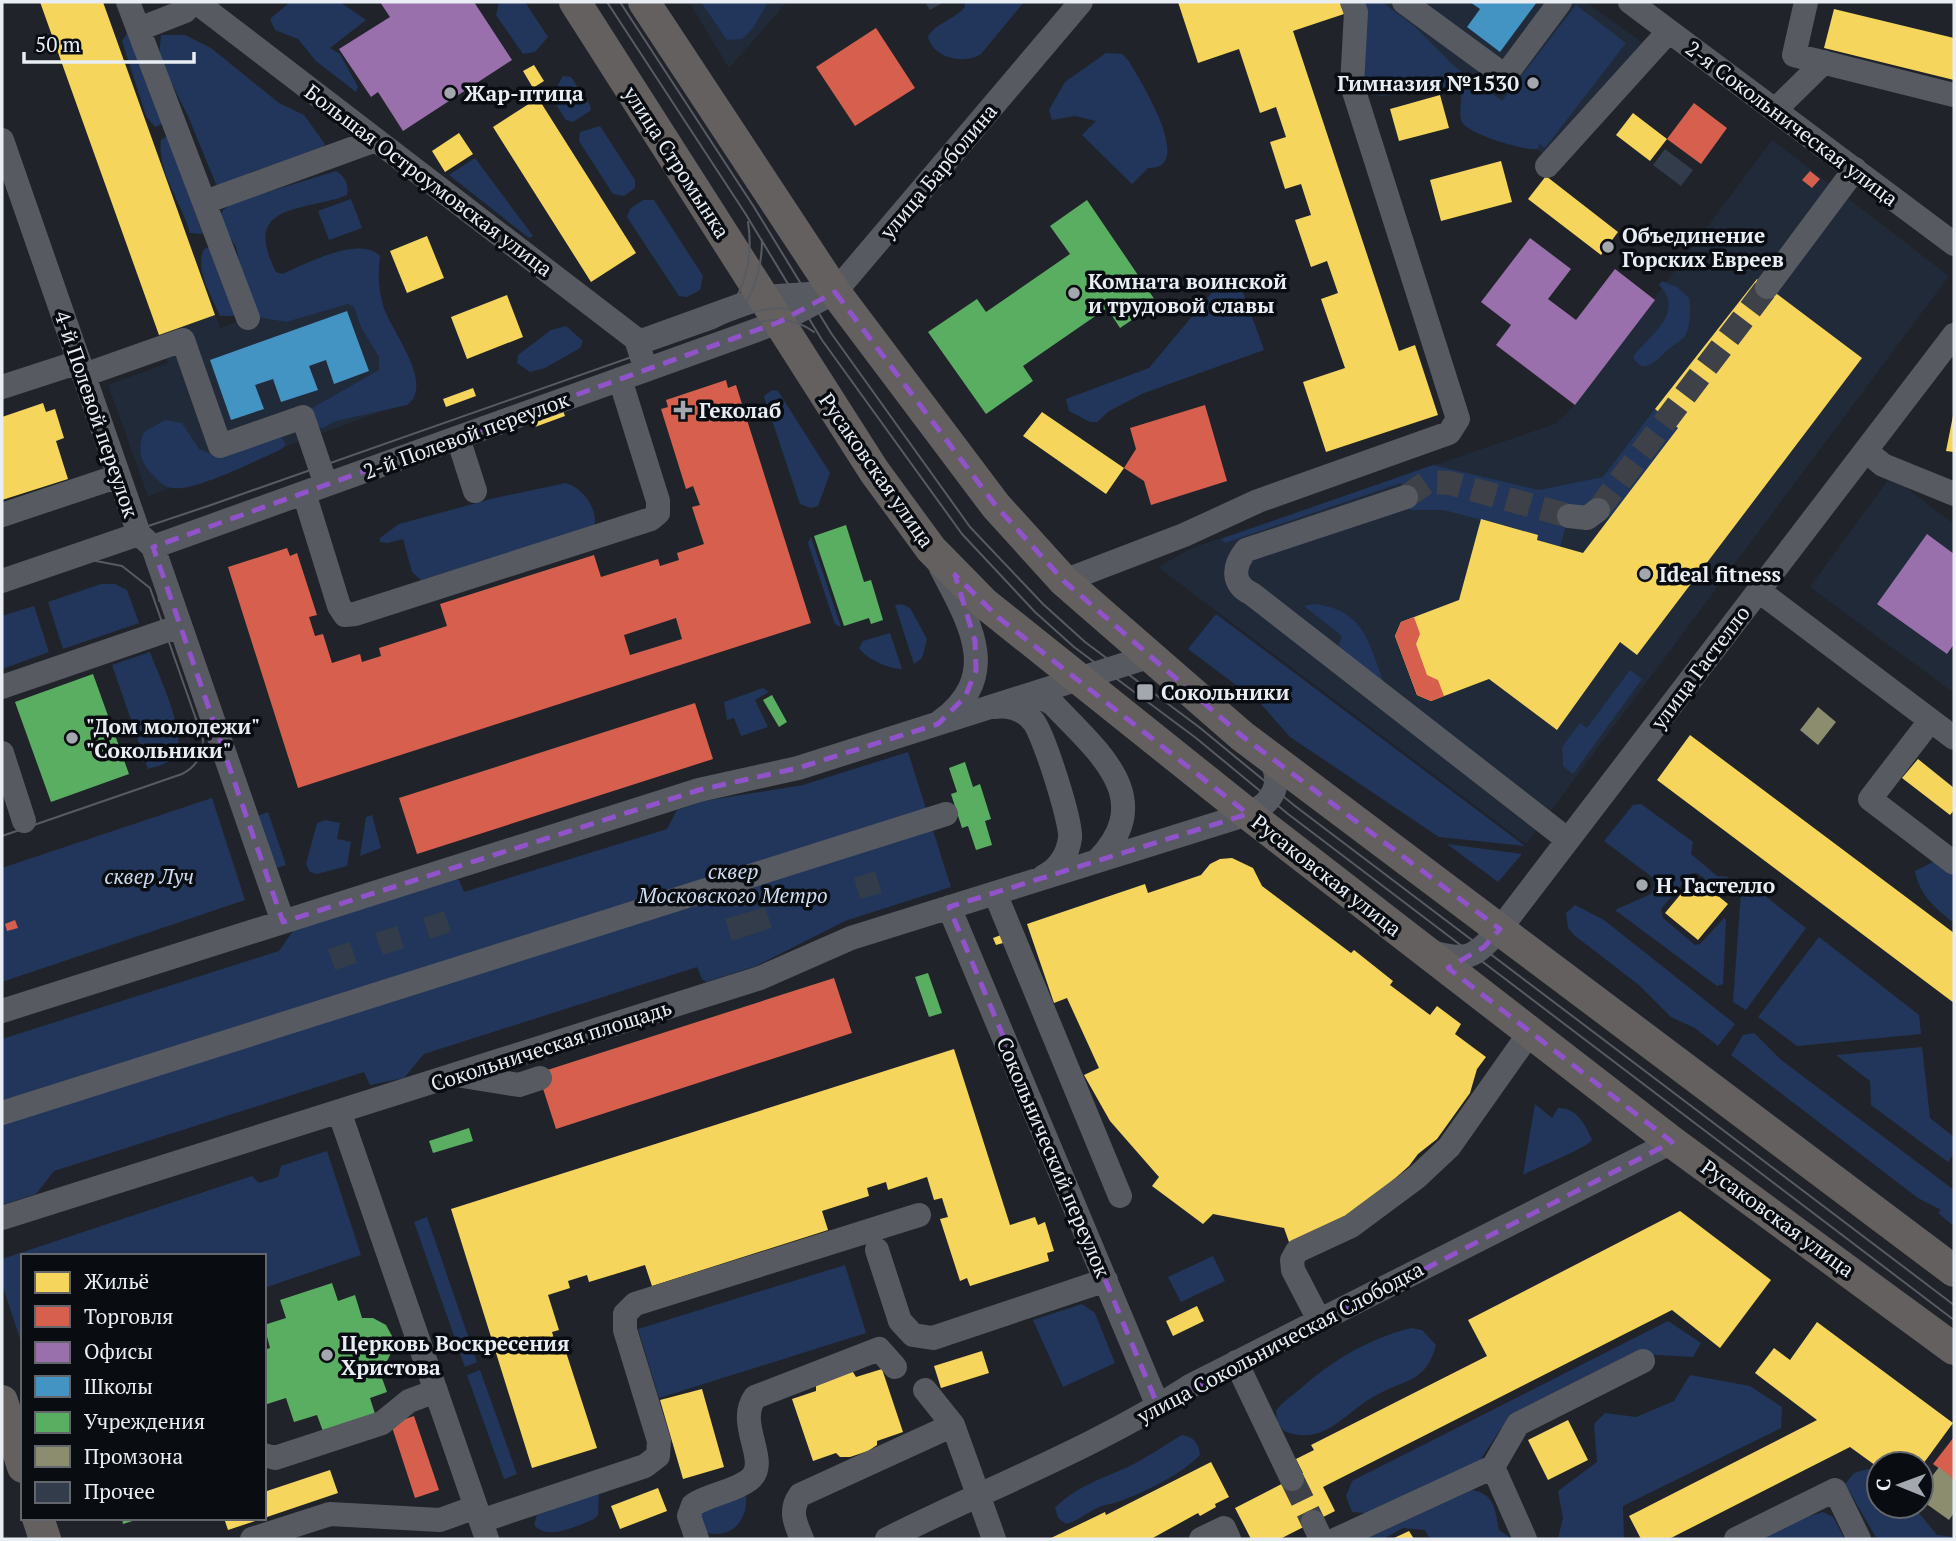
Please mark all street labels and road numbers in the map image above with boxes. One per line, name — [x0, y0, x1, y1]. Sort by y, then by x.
street label: 2-я Сокольническая улица — [1680, 34, 1904, 212]
street label: Большая Остроумовская улица — [299, 78, 559, 283]
street label: улица Стромынка — [617, 80, 737, 244]
street label: улица Барболина — [873, 97, 1003, 245]
street label: 4-й Полевой переулок — [48, 307, 146, 522]
street label: 2-й Полевой переулок — [359, 385, 573, 485]
street label: Русаковская улица — [813, 387, 941, 553]
street label: улица Гастелло — [1644, 599, 1756, 735]
street label: Русаковская улица — [1246, 808, 1408, 943]
street label: Сокольническая площадь — [427, 993, 675, 1097]
street label: Сокольнический переулок — [991, 1032, 1118, 1282]
street label: Русаковская улица — [1696, 1153, 1861, 1283]
street label: улица Сокольническая Слободка — [1131, 1254, 1428, 1430]

